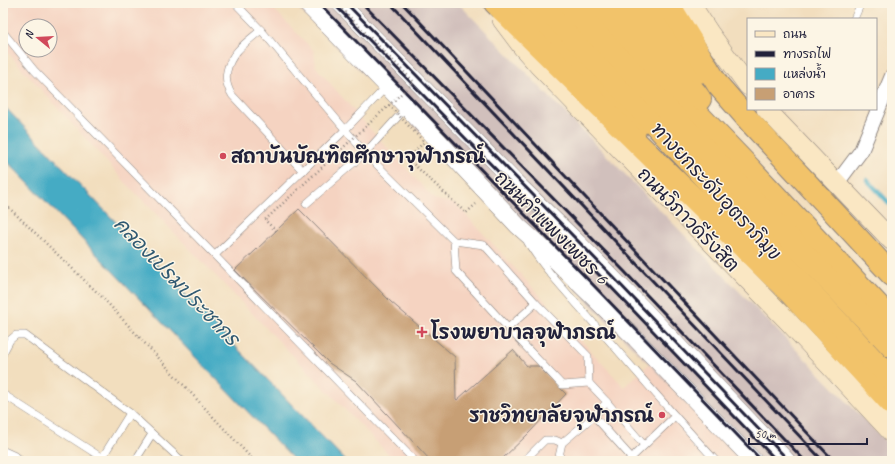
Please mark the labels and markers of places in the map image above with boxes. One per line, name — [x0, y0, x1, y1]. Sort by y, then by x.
place label: สถาบันบัณฑิตศึกษาจุฬาภรณ์ — [231, 143, 486, 171]
marker: สถาบันบัณฑิตศึกษาจุฬาภรณ์ — [218, 151, 228, 161]
place label: โรงพยาบาลจุฬาภรณ์ — [430, 319, 616, 347]
marker: โรงพยาบาลจุฬาภรณ์ — [416, 326, 428, 338]
place label: ราชวิทยาลัยจุฬาภรณ์ — [469, 402, 654, 430]
marker: ราชวิทยาลัยจุฬาภรณ์ — [657, 410, 667, 420]

